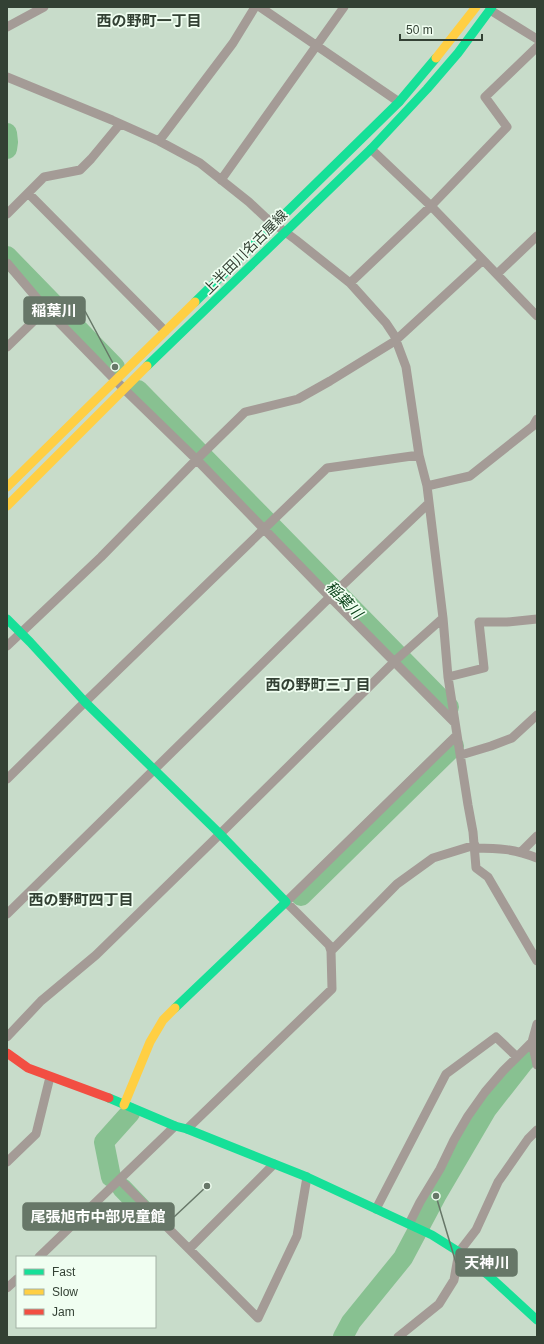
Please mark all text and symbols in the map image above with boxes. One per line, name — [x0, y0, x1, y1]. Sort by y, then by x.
district label: 西の野町一丁目 — [96, 12, 202, 29]
scale bar — [400, 16, 482, 42]
text: 50 m — [406, 23, 433, 37]
street label: 上半田川名古屋線 — [200, 207, 290, 297]
callout: 稲葉川 — [24, 297, 85, 324]
text: 稲葉川 — [31, 302, 77, 319]
water label: 稲葉川 — [323, 578, 367, 623]
district label: 西の野町三丁目 — [265, 676, 371, 693]
district label: 西の野町四丁目 — [28, 891, 134, 908]
callout: 尾張旭市中部児童館 — [23, 1203, 174, 1230]
text: 尾張旭市中部児童館 — [30, 1208, 166, 1225]
callout: 天神川 — [456, 1249, 517, 1276]
text: 天神川 — [464, 1254, 510, 1271]
legend — [16, 1256, 156, 1328]
text: Fast — [52, 1265, 76, 1279]
text: Slow — [52, 1285, 78, 1299]
text: Jam — [52, 1305, 75, 1319]

